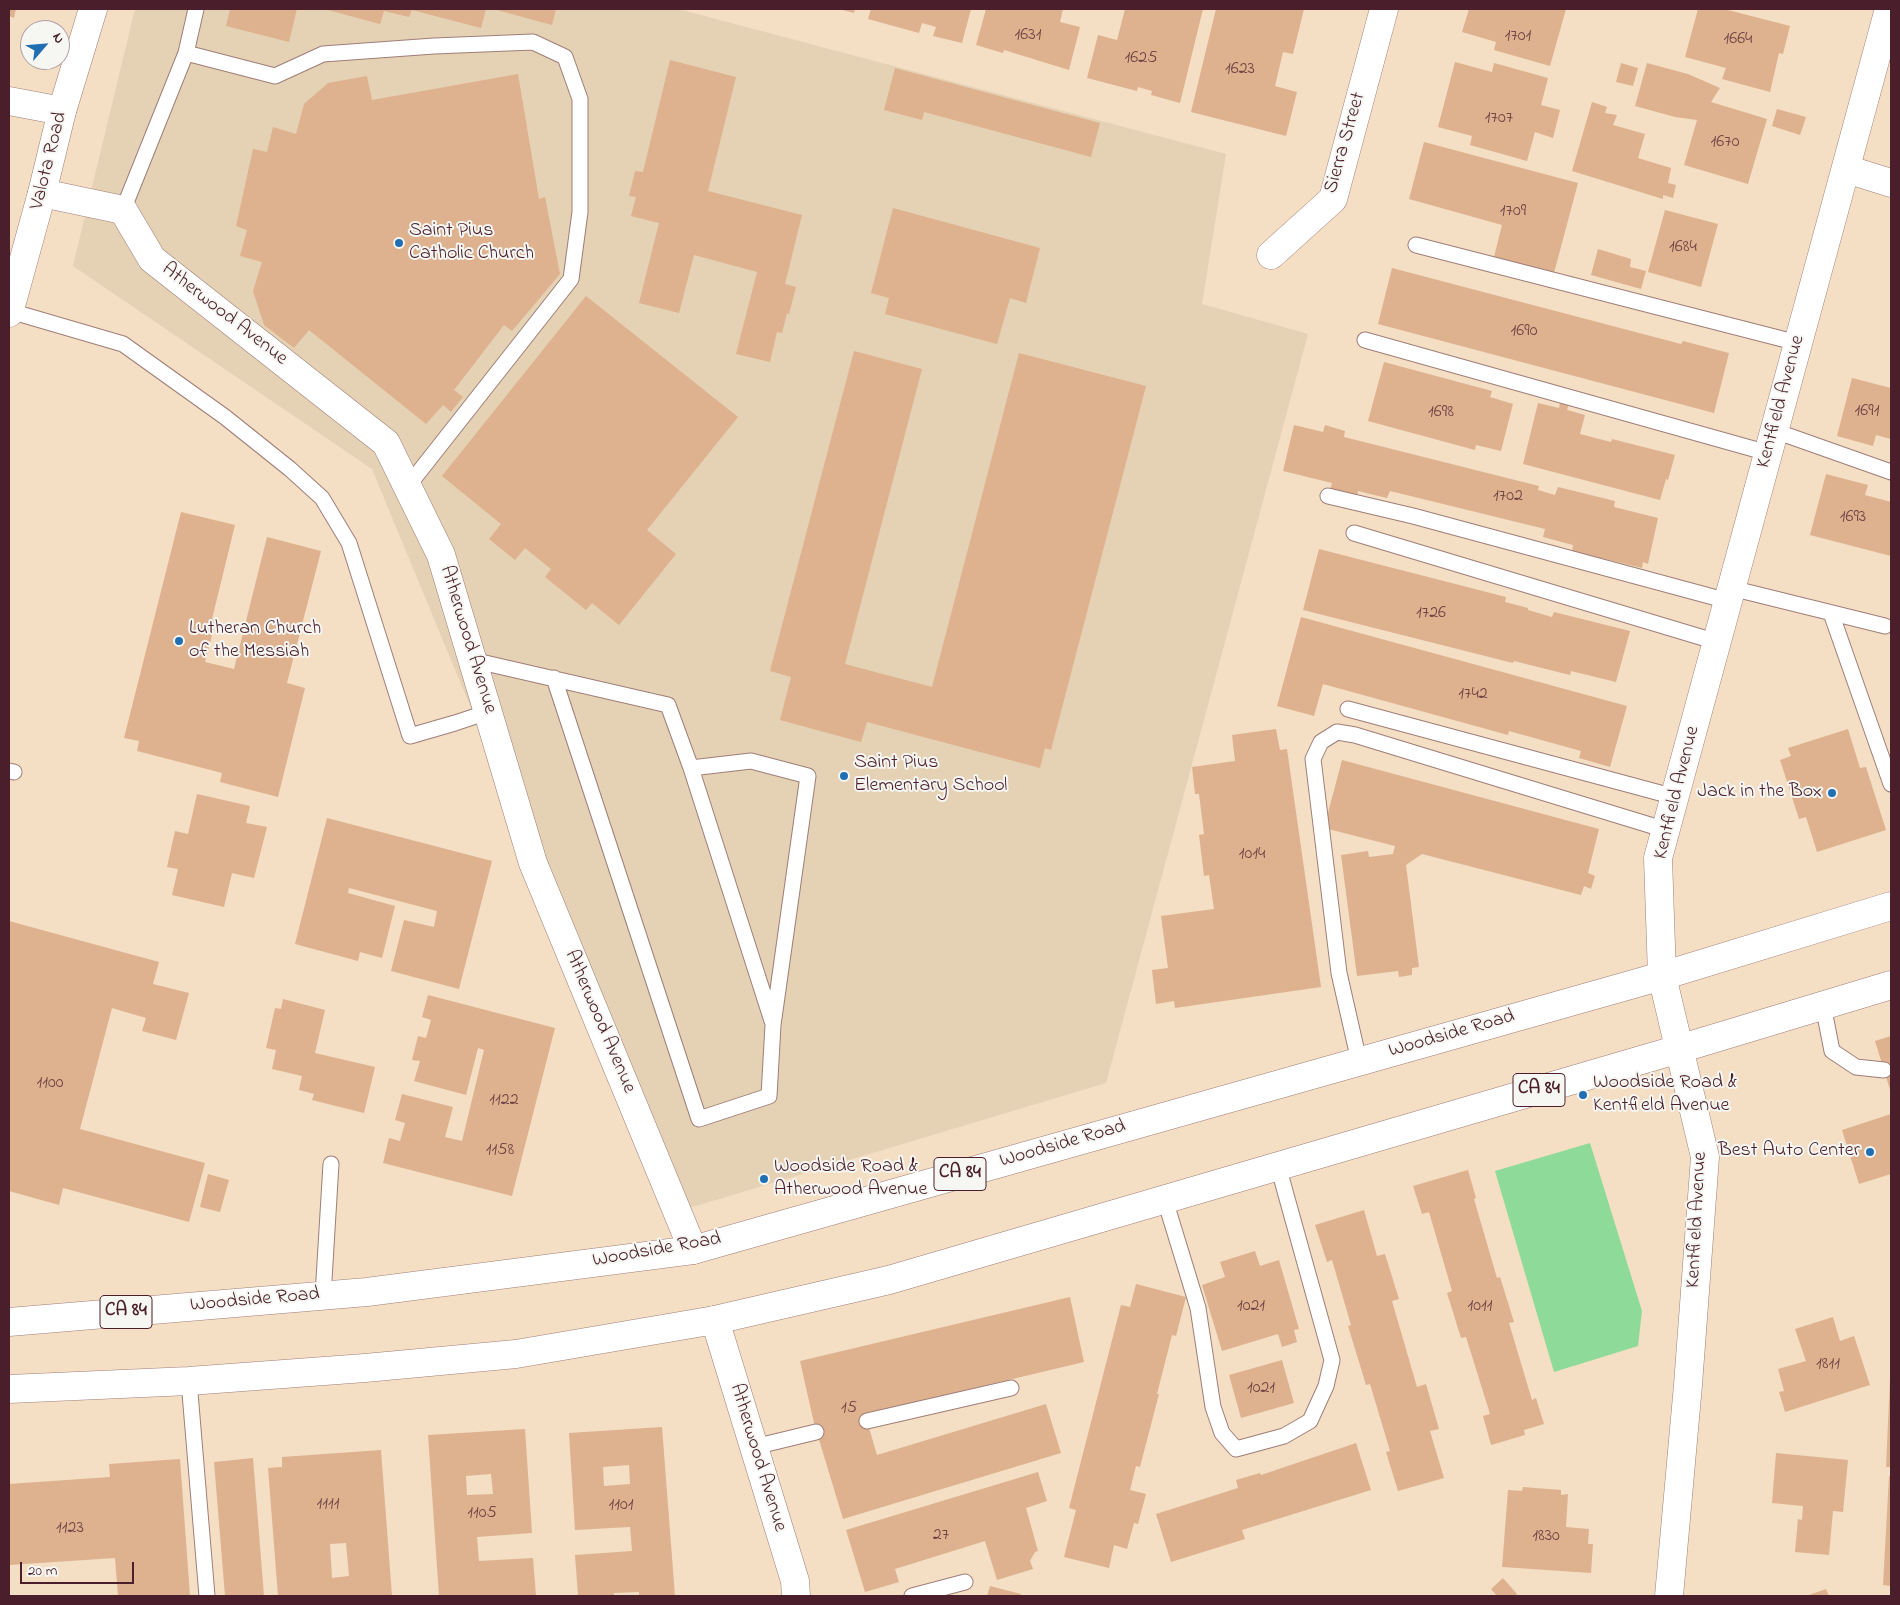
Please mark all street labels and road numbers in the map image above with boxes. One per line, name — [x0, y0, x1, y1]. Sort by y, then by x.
street label: Sierra Street — [1320, 90, 1372, 196]
street label: Valota Road — [26, 110, 74, 212]
street label: Atherwood Avenue — [156, 258, 292, 372]
street label: Kentfield Avenue — [1753, 333, 1811, 471]
street label: Atherwood Avenue — [433, 563, 501, 717]
street label: Kentfield Avenue — [1650, 724, 1706, 862]
street label: Atherwood Avenue — [558, 947, 640, 1097]
street label: Woodside Road — [1386, 1006, 1518, 1064]
road number: CA 84 — [1513, 1074, 1565, 1106]
street label: Woodside Road — [997, 1116, 1129, 1174]
street label: Kentfield Avenue — [1682, 1151, 1714, 1289]
road number: CA 84 — [934, 1158, 986, 1190]
street label: Woodside Road — [591, 1228, 723, 1274]
street label: Woodside Road — [189, 1283, 321, 1319]
road number: CA 84 — [100, 1295, 152, 1328]
street label: Atherwood Avenue — [723, 1381, 791, 1535]

